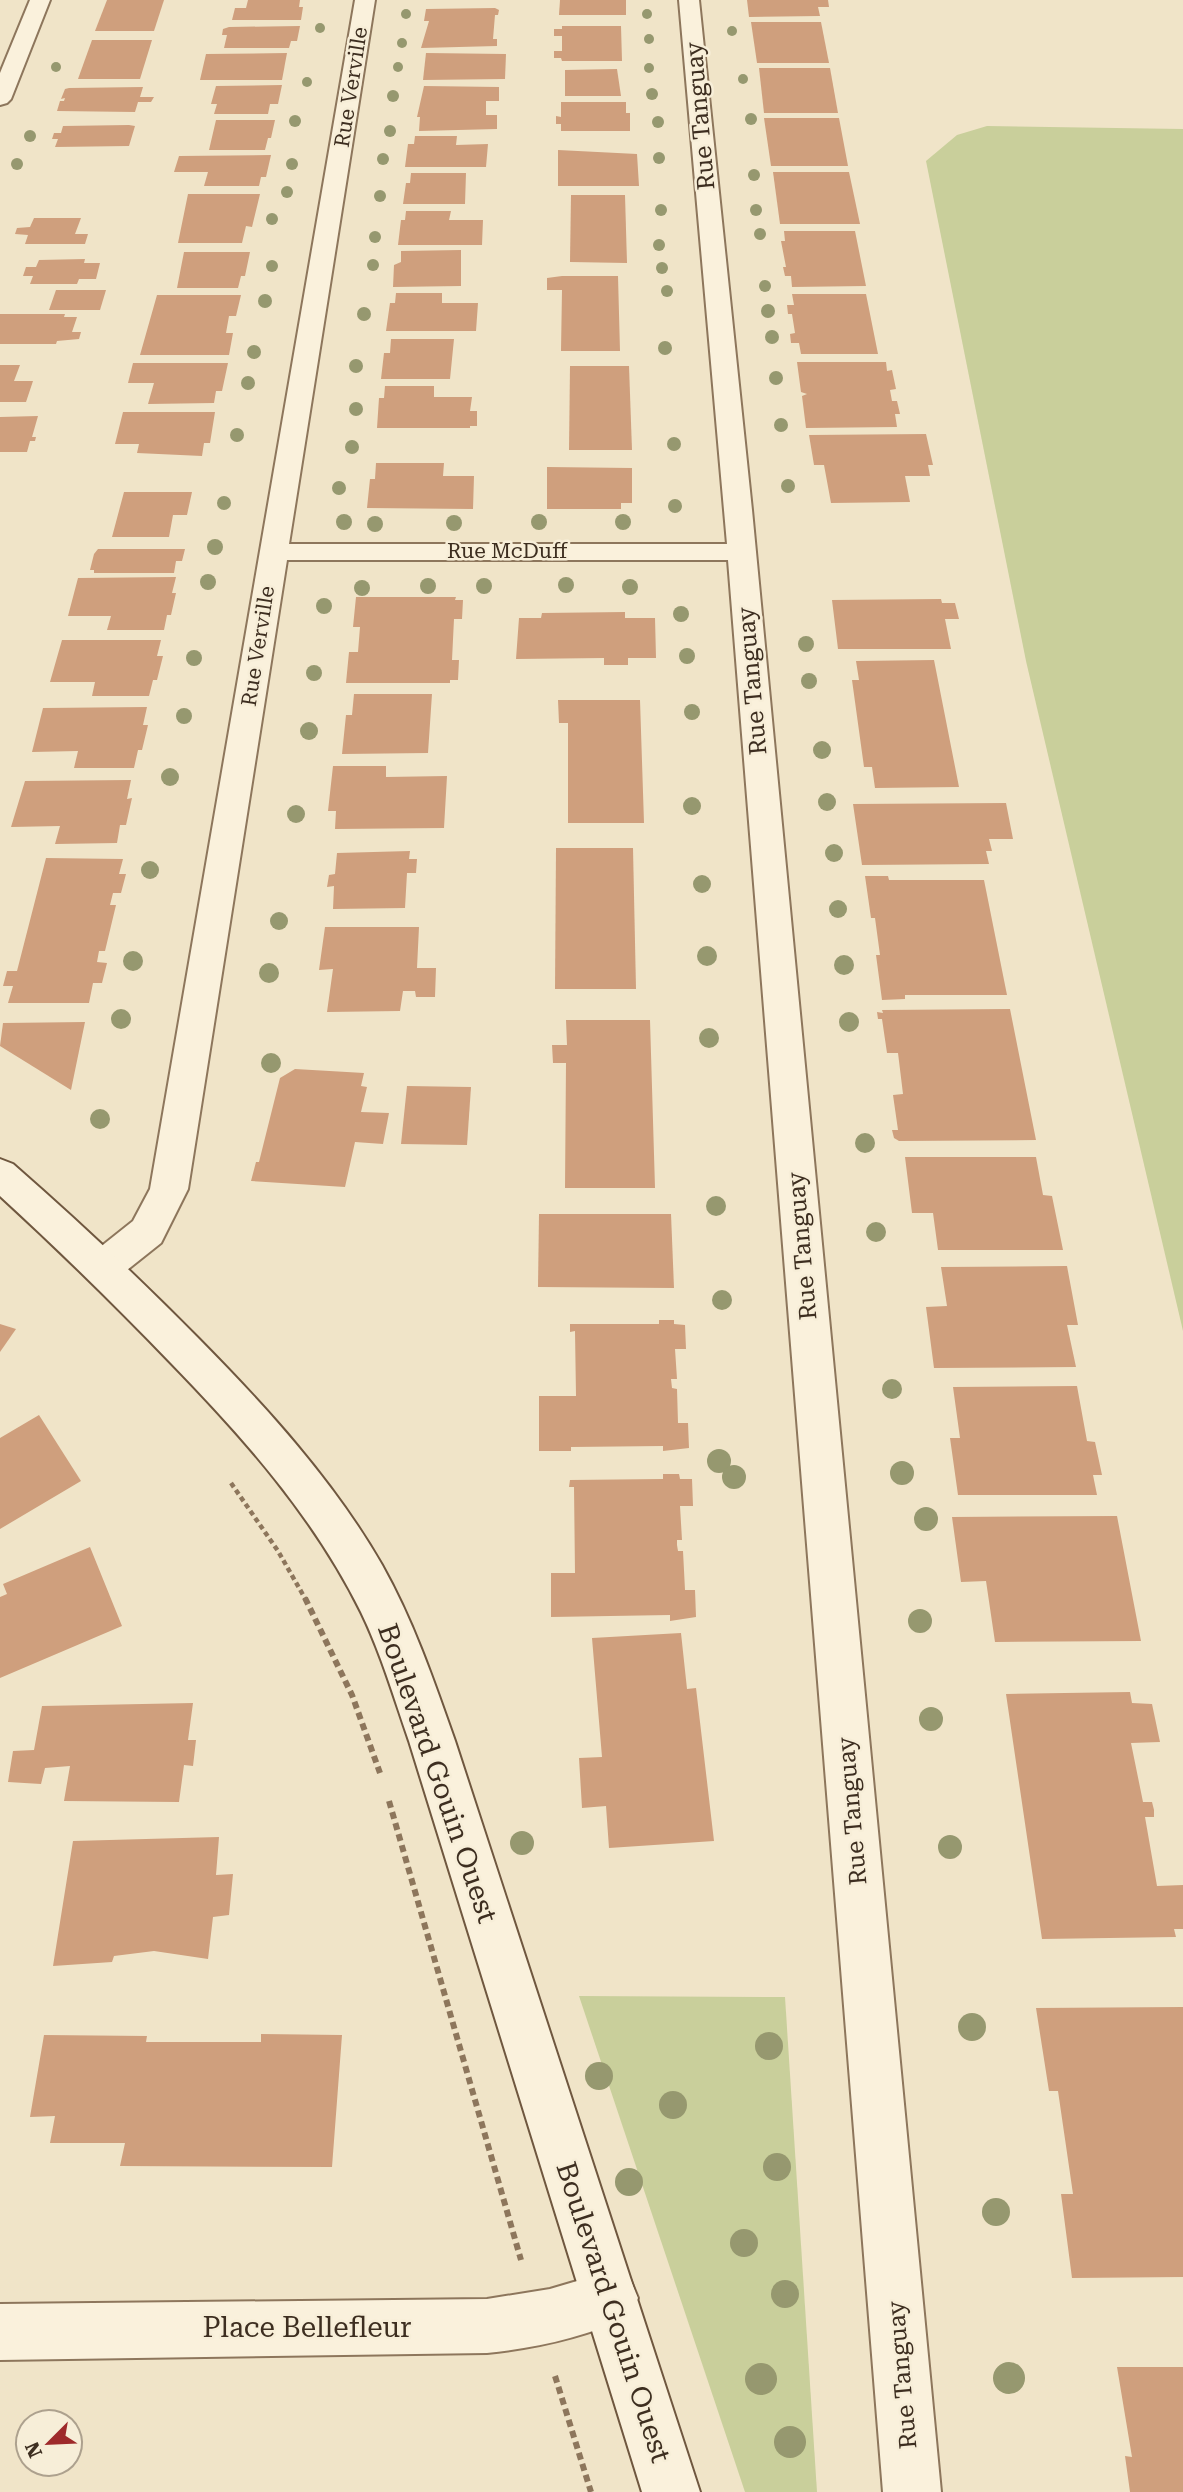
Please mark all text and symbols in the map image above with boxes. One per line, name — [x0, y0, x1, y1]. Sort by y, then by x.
street label: Rue Verville — [330, 25, 372, 149]
street label: Rue Tanguay — [680, 40, 720, 191]
street label: Rue McDuff — [447, 539, 568, 563]
street label: Rue Verville — [237, 584, 279, 708]
street label: Rue Tanguay — [732, 605, 772, 756]
street label: Rue Tanguay — [782, 1170, 822, 1321]
street label: Boulevard Gouin Ouest — [371, 1619, 504, 1927]
street label: Rue Tanguay — [832, 1735, 872, 1886]
street label: Boulevard Gouin Ouest — [549, 2158, 678, 2467]
street label: Rue Tanguay — [882, 2299, 922, 2450]
street label: Place Bellefleur — [202, 2311, 412, 2344]
north arrow — [14, 2408, 84, 2478]
text: N — [20, 2438, 47, 2461]

